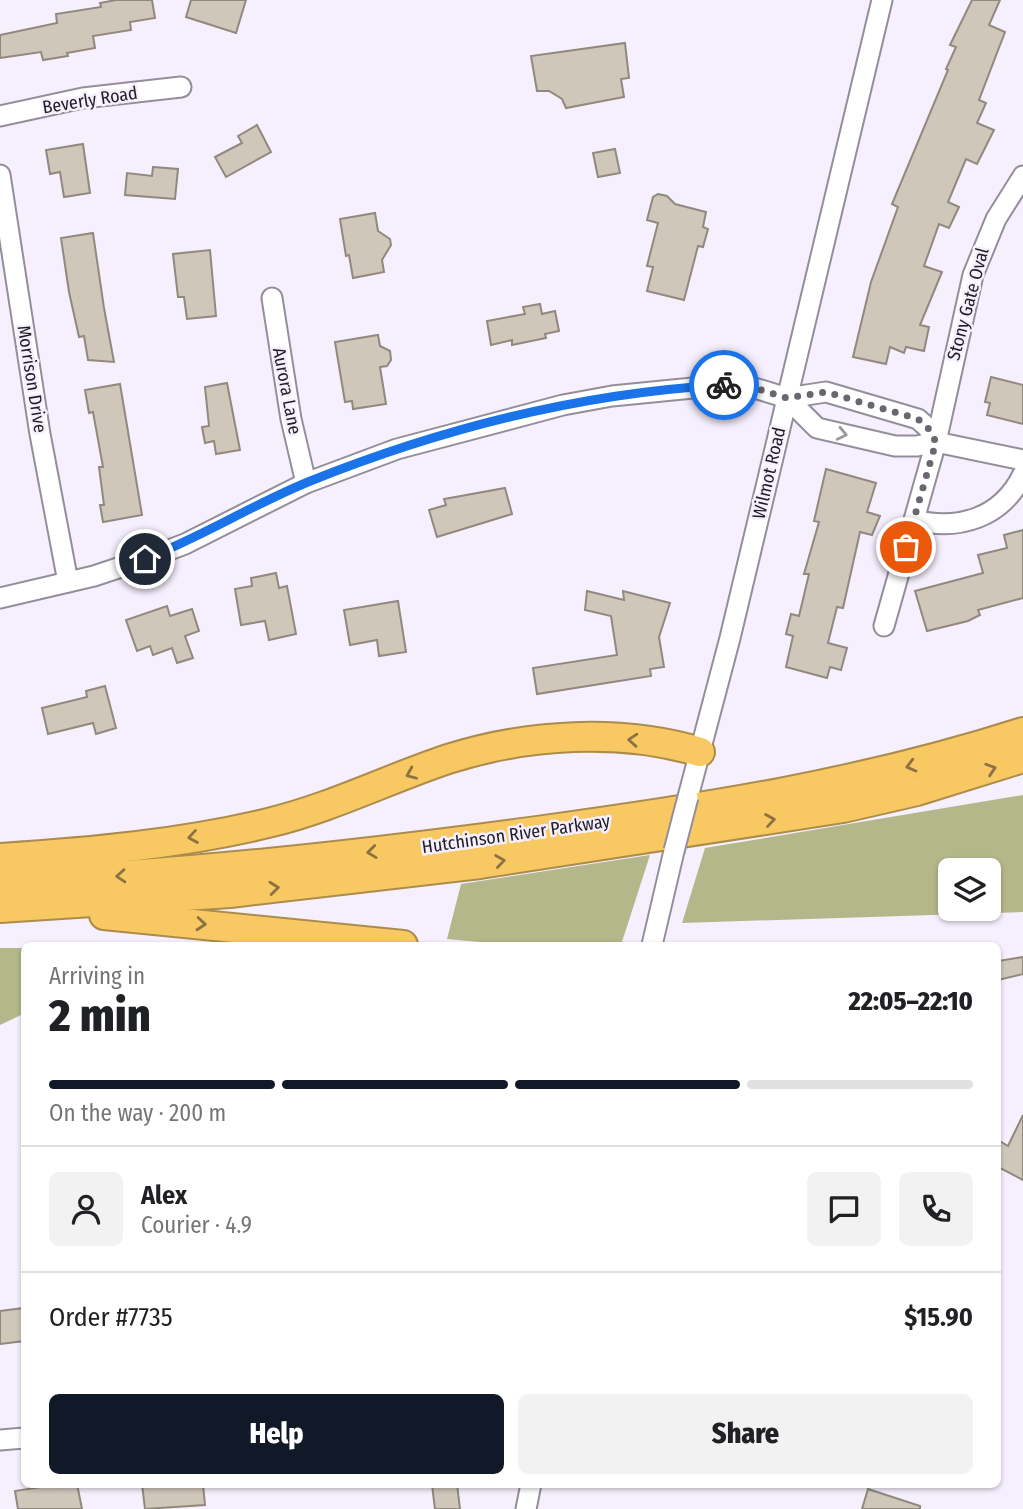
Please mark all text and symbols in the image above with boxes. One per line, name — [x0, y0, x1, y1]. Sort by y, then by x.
street label: Beverly Road — [41, 82, 139, 118]
street label: Stony Gate Oval — [942, 245, 994, 363]
street label: Morrison Drive — [13, 324, 51, 434]
street label: Aurora Lane — [268, 346, 306, 436]
courier — [689, 350, 759, 420]
icon: bike — [705, 366, 743, 404]
street label: Wilmot Road — [748, 425, 790, 521]
one-way arrow — [836, 426, 848, 440]
pin — [876, 517, 936, 577]
icon: bag — [887, 528, 925, 566]
pin — [115, 529, 175, 589]
icon: home — [126, 540, 164, 578]
one-way arrow — [627, 733, 638, 748]
one-way arrow — [905, 758, 917, 772]
one-way arrow — [985, 762, 997, 777]
one-way arrow — [405, 766, 417, 780]
street label: Hutchinson River Parkway — [420, 810, 612, 858]
one-way arrow — [764, 813, 776, 828]
one-way arrow — [187, 829, 199, 844]
one-way arrow — [366, 845, 378, 860]
one-way arrow — [494, 854, 506, 869]
map controls — [938, 858, 1001, 921]
button: layers — [938, 858, 1001, 921]
one-way arrow — [116, 868, 127, 883]
one-way arrow — [269, 881, 280, 896]
one-way arrow — [195, 916, 206, 931]
text: Arriving in — [49, 962, 145, 990]
text: 22:05–22:10 — [849, 986, 973, 1017]
text: 2 min — [49, 988, 151, 1043]
text: On the way · 200 m — [49, 1099, 226, 1127]
button: person — [49, 1172, 123, 1246]
button: chat — [807, 1172, 881, 1246]
button: phone — [899, 1172, 973, 1246]
text: Alex — [141, 1180, 187, 1211]
text: Courier · 4.9 — [141, 1211, 252, 1239]
text: Order #7735 — [49, 1302, 173, 1333]
text: $15.90 — [904, 1302, 973, 1333]
button: Help — [49, 1394, 504, 1474]
button: Share — [518, 1394, 973, 1474]

